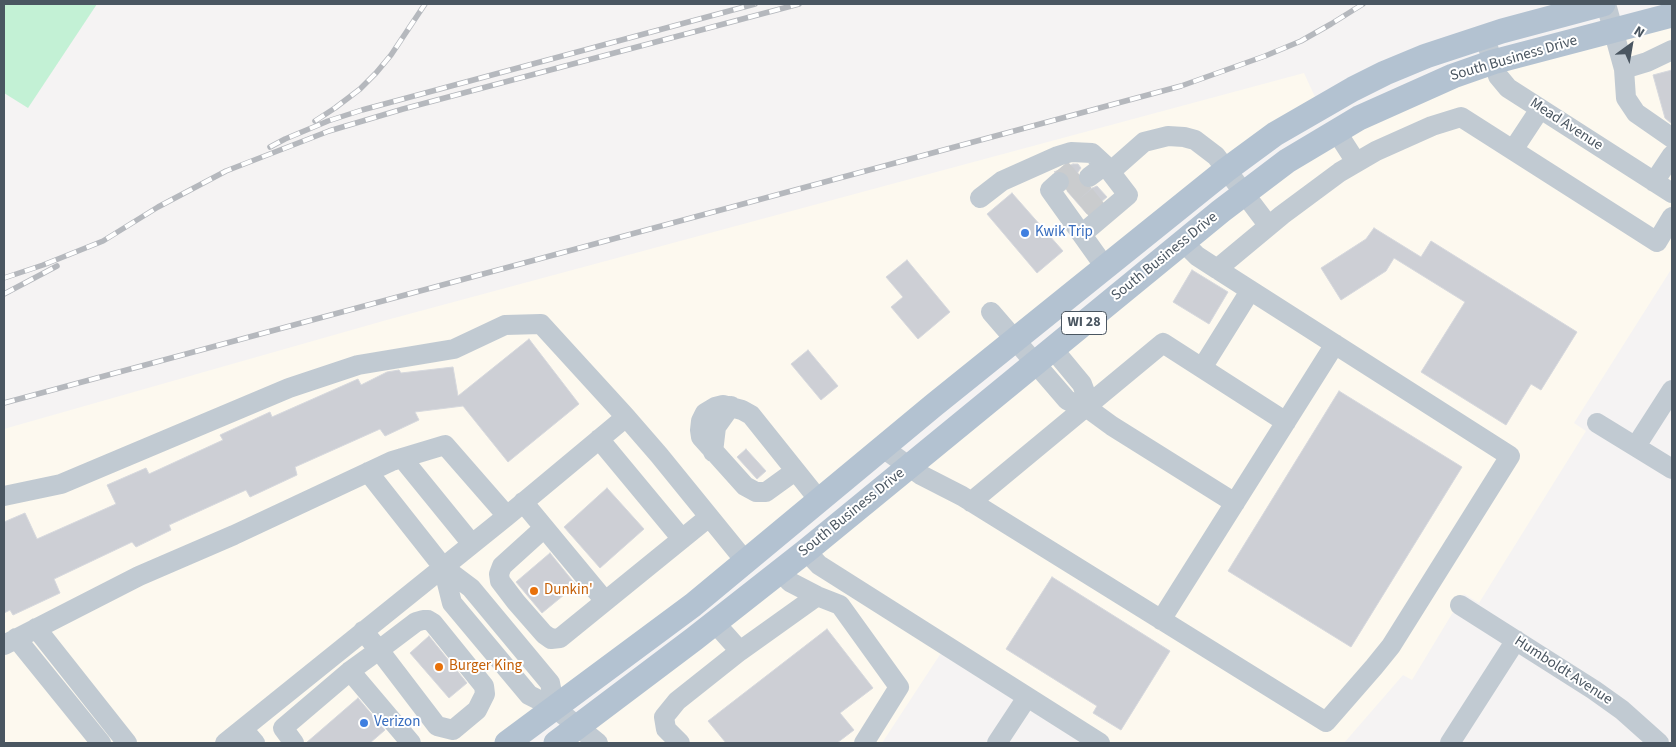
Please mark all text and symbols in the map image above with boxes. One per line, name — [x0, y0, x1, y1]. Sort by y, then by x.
north arrow — [1606, 20, 1656, 70]
text: N — [1630, 21, 1648, 43]
street label: South Business Drive — [1448, 32, 1580, 86]
street label: Mead Avenue — [1526, 95, 1606, 155]
street label: South Business Drive — [1108, 209, 1222, 305]
place label: Kwik Trip — [1035, 224, 1093, 242]
marker: Kwik Trip — [1019, 227, 1031, 239]
road number: WI 28 — [1062, 312, 1106, 334]
street label: South Business Drive — [795, 465, 909, 561]
place label: Dunkin' — [544, 582, 593, 600]
marker: Dunkin' — [528, 585, 540, 597]
street label: Humboldt Avenue — [1511, 633, 1615, 709]
place label: Burger King — [449, 658, 522, 676]
marker: Burger King — [433, 661, 445, 673]
place label: Verizon — [374, 714, 420, 732]
marker: Verizon — [358, 717, 370, 729]

